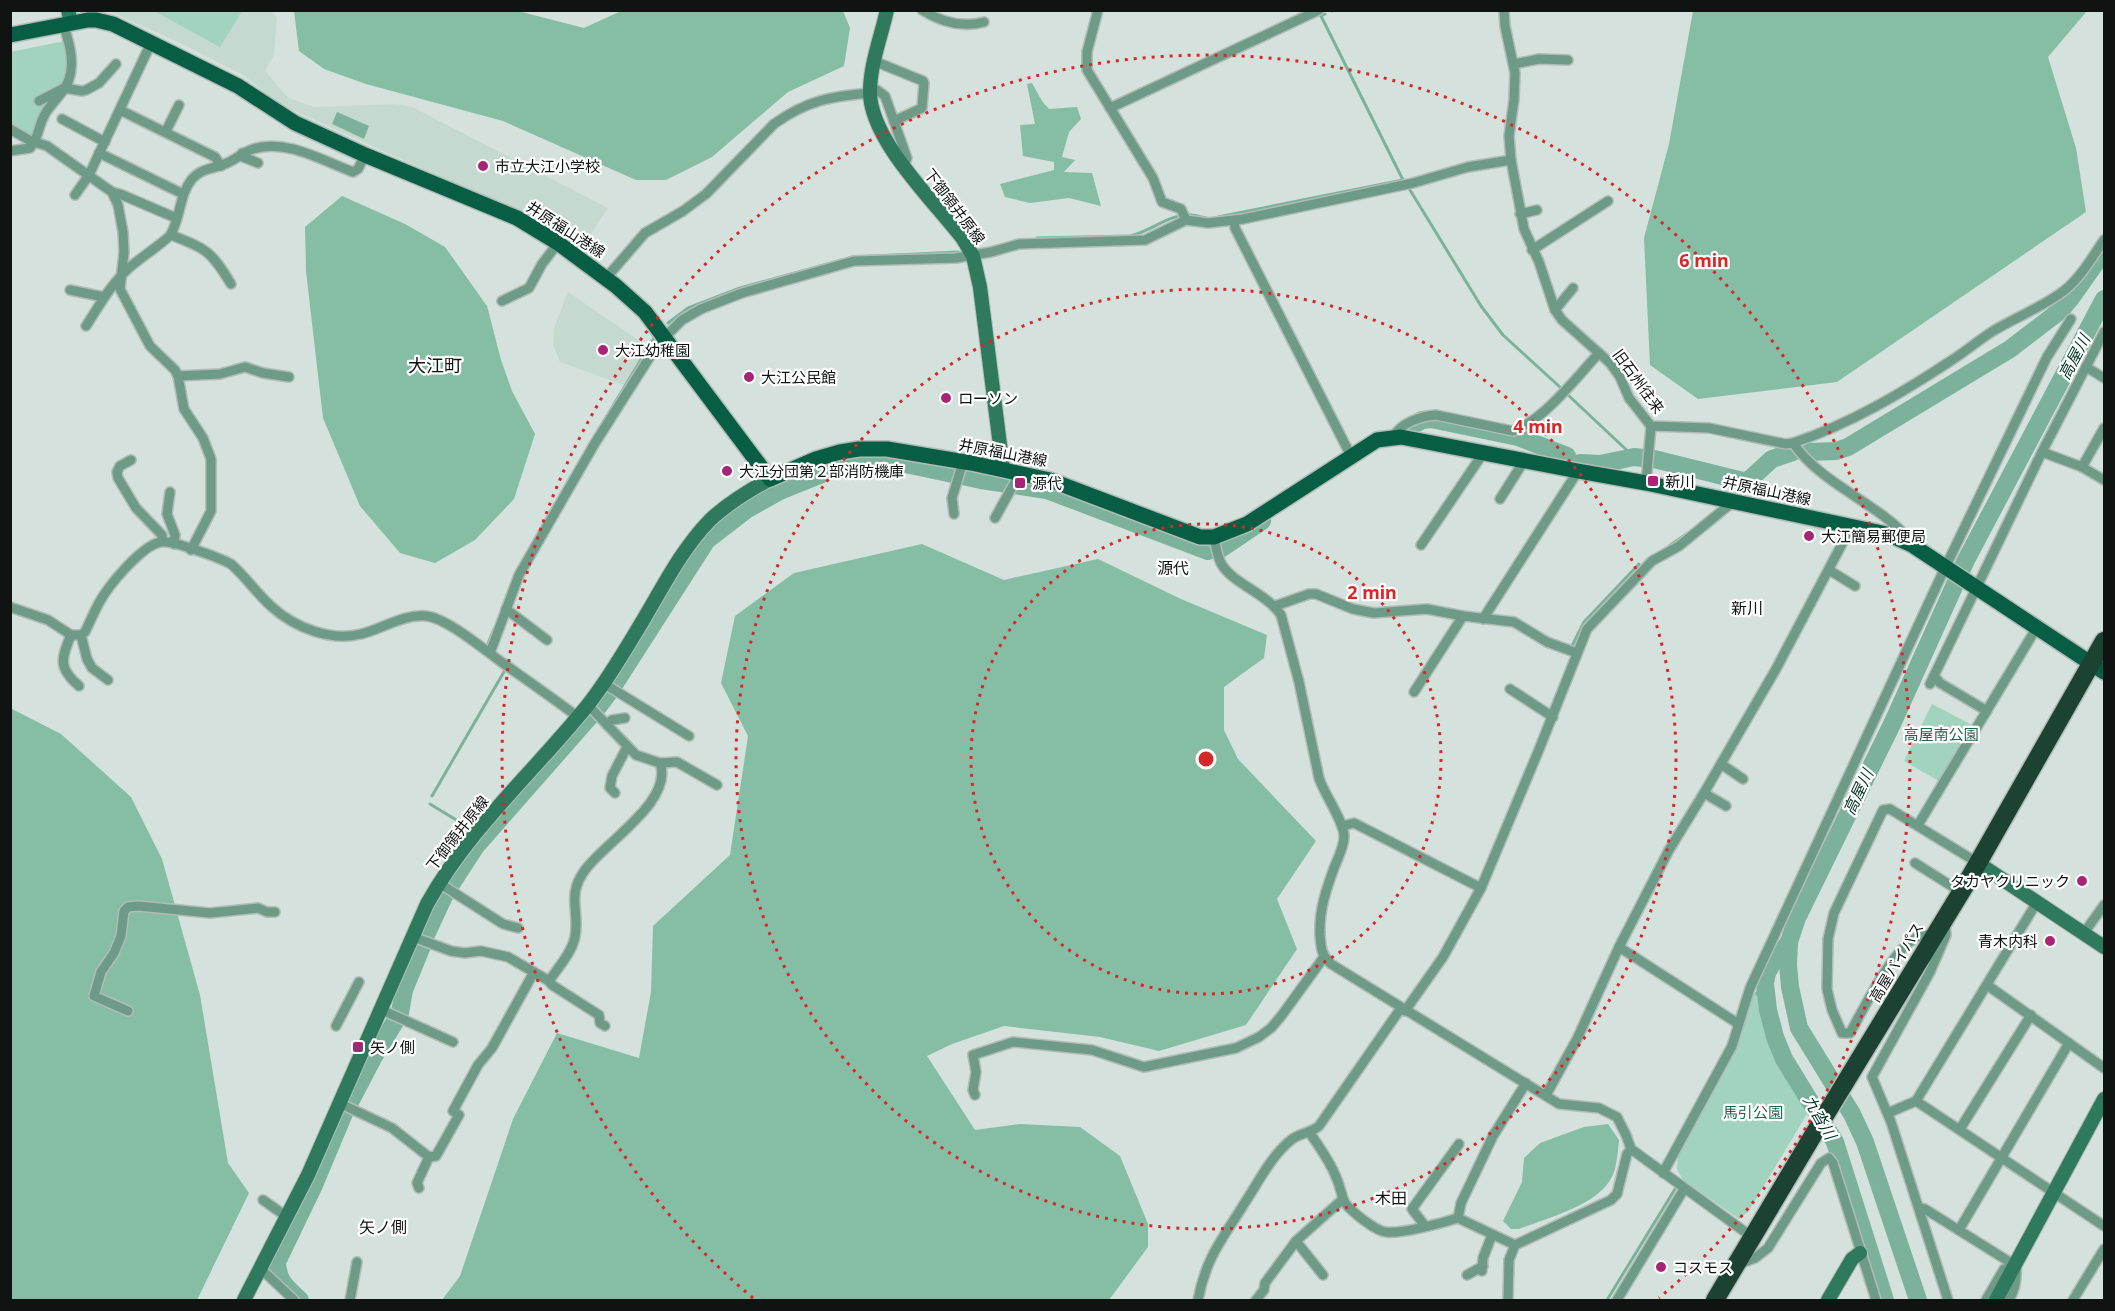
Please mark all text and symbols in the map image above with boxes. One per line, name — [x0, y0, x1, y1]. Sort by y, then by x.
place label: 市立大江小学校 — [495, 156, 600, 176]
marker: 市立大江小学校 — [476, 159, 490, 173]
street label: 下御領井原線 — [920, 164, 990, 248]
street label: 井原福山港線 — [523, 196, 609, 262]
text: 6 min — [1679, 248, 1729, 272]
water label: 高屋川 — [2053, 329, 2096, 383]
place label: 大江幼稚園 — [615, 340, 690, 360]
marker: 大江幼稚園 — [596, 343, 610, 357]
street label: 旧石州往来 — [1609, 345, 1669, 417]
district label: 大江町 — [408, 353, 462, 377]
place label: 大江公民館 — [761, 367, 836, 387]
marker: 大江公民館 — [742, 370, 756, 384]
place label: ローソン — [958, 388, 1018, 408]
marker: ローソン — [939, 391, 953, 405]
text: 4 min — [1513, 414, 1563, 438]
street label: 井原福山港線 — [957, 434, 1049, 470]
place label: 大江分団第２部消防機庫 — [739, 461, 904, 481]
marker: 大江分団第２部消防機庫 — [720, 464, 734, 478]
place label: 新川 — [1665, 471, 1695, 491]
street label: 井原福山港線 — [1721, 471, 1813, 509]
place label: 源代 — [1032, 473, 1062, 493]
marker: 新川 — [1646, 474, 1660, 488]
marker: 源代 — [1013, 476, 1027, 490]
place label: 大江簡易郵便局 — [1821, 526, 1926, 546]
marker: 大江簡易郵便局 — [1802, 529, 1816, 543]
district label: 源代 — [1157, 557, 1189, 579]
text: 2 min — [1347, 580, 1397, 604]
district label: 新川 — [1731, 597, 1763, 619]
park label: 高屋南公園 — [1903, 724, 1979, 744]
centre of rings — [1196, 749, 1216, 769]
water label: 高屋川 — [1838, 764, 1879, 818]
street label: 下御領井原線 — [421, 791, 493, 875]
place label: タカヤクリニック — [1950, 871, 2070, 891]
marker: タカヤクリニック — [2075, 874, 2089, 888]
street label: 高屋バイパス — [1864, 918, 1928, 1006]
place label: 青木内科 — [1978, 931, 2038, 951]
marker: 青木内科 — [2043, 934, 2057, 948]
place label: 矢ノ側 — [370, 1037, 415, 1057]
marker: 矢ノ側 — [351, 1040, 365, 1054]
water label: 九沓川 — [1798, 1091, 1843, 1145]
park label: 馬引公園 — [1723, 1102, 1783, 1122]
district label: 木田 — [1375, 1187, 1407, 1209]
district label: 矢ノ側 — [359, 1216, 407, 1238]
place label: コスモス — [1673, 1257, 1733, 1277]
marker: コスモス — [1654, 1260, 1668, 1274]

